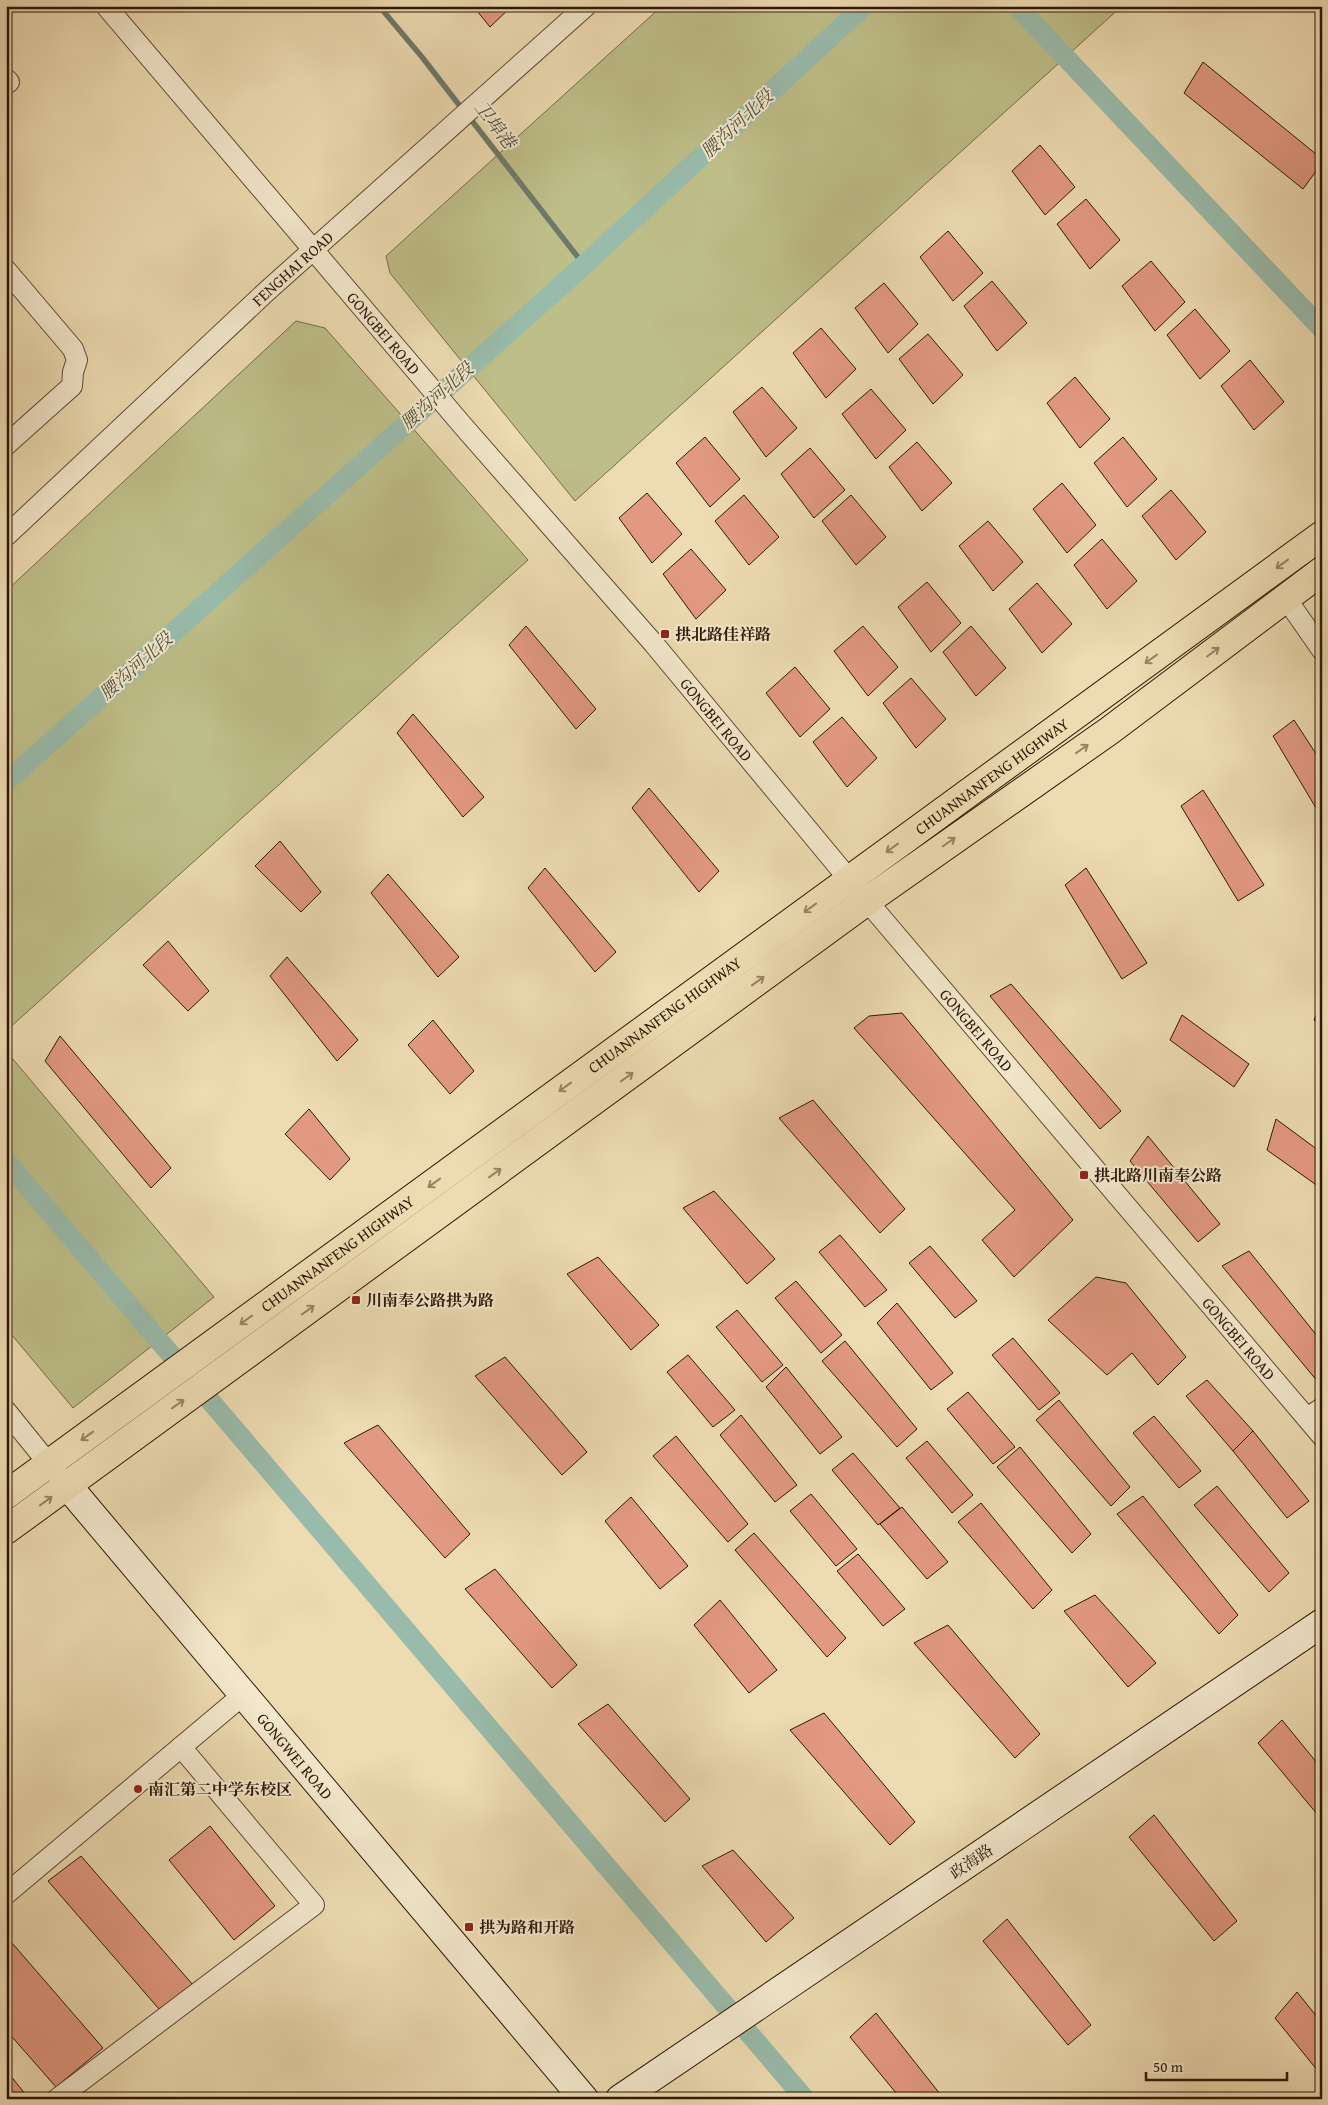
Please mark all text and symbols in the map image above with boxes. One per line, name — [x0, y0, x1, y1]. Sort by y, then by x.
water label: 腰沟河北段 — [695, 82, 780, 164]
water label: 卫埠港 — [468, 95, 524, 156]
street label: FENGHAI ROAD — [246, 225, 339, 312]
street label: GONGBEI ROAD — [341, 286, 426, 380]
water label: 腰沟河北段 — [394, 354, 481, 436]
one-way arrow — [1275, 559, 1289, 569]
place label: 拱北路佳祥路 — [675, 622, 771, 646]
water label: 腰沟河北段 — [93, 624, 180, 706]
marker: 拱北路佳祥路 — [659, 628, 671, 640]
one-way arrow — [1206, 647, 1220, 657]
one-way arrow — [1145, 654, 1158, 665]
street label: GONGBEI ROAD — [675, 672, 759, 767]
street label: CHUANNANFENG HIGHWAY — [910, 712, 1074, 840]
one-way arrow — [1075, 744, 1089, 754]
one-way arrow — [942, 837, 956, 847]
one-way arrow — [885, 843, 899, 853]
one-way arrow — [803, 903, 817, 914]
street label: CHUANNANFENG HIGHWAY — [583, 950, 747, 1079]
one-way arrow — [751, 976, 765, 986]
street label: GONGBEI ROAD — [934, 983, 1019, 1077]
one-way arrow — [620, 1072, 634, 1082]
one-way arrow — [558, 1082, 572, 1092]
place label: 拱北路川南奉公路 — [1094, 1163, 1222, 1187]
one-way arrow — [488, 1167, 502, 1178]
marker: 拱北路川南奉公路 — [1078, 1169, 1090, 1181]
one-way arrow — [428, 1177, 441, 1188]
street label: CHUANNANFENG HIGHWAY — [255, 1189, 419, 1318]
place label: 川南奉公路拱为路 — [366, 1288, 494, 1312]
street label: GONGBEI ROAD — [1197, 1292, 1282, 1385]
marker: 川南奉公路拱为路 — [350, 1294, 362, 1306]
one-way arrow — [301, 1304, 314, 1315]
one-way arrow — [240, 1314, 253, 1325]
one-way arrow — [171, 1399, 185, 1409]
one-way arrow — [80, 1431, 94, 1441]
one-way arrow — [39, 1496, 53, 1506]
street label: GONGWEI ROAD — [251, 1707, 339, 1805]
place label: 南汇第二中学东校区 — [148, 1777, 292, 1801]
marker: 南汇第二中学东校区 — [132, 1783, 144, 1795]
street label: 政海路 — [944, 1838, 998, 1884]
place label: 拱为路和开路 — [479, 1915, 575, 1939]
marker: 拱为路和开路 — [463, 1921, 475, 1933]
scale bar — [1146, 2050, 1287, 2082]
text: 50 m — [1153, 2056, 1184, 2077]

